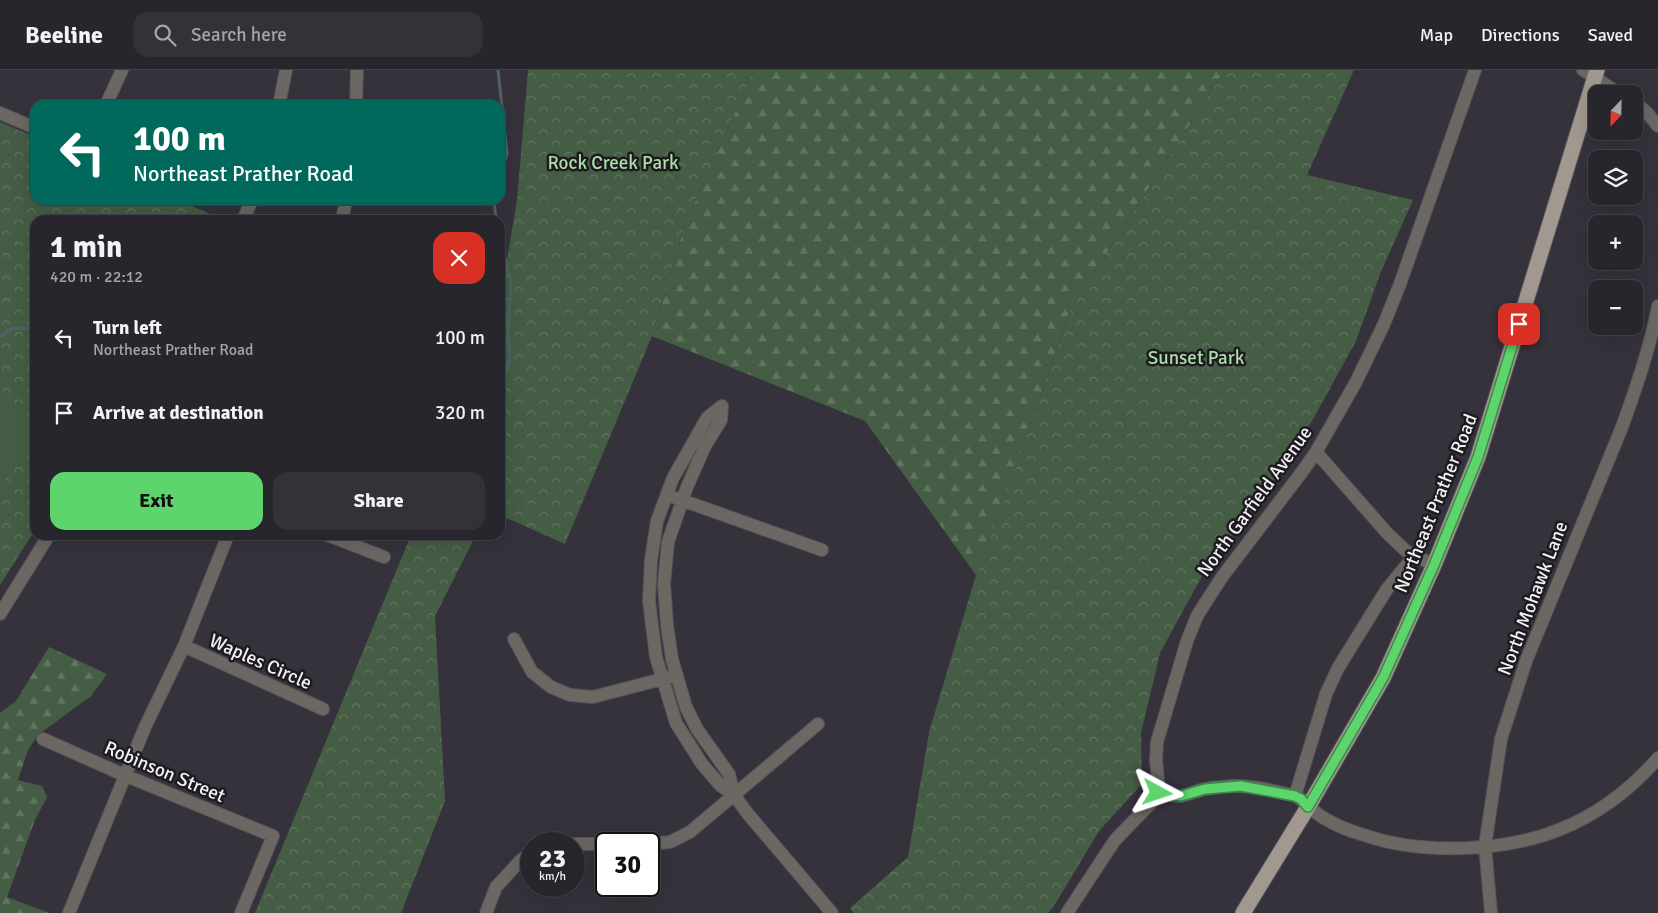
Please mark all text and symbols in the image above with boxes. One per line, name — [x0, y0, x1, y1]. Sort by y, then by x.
search box — [133, 12, 483, 57]
text: Beeline — [25, 20, 103, 50]
icon: search — [151, 21, 179, 49]
text: Search here — [191, 23, 287, 47]
text: Map — [1420, 24, 1453, 46]
text: Directions — [1481, 24, 1560, 46]
text: Saved — [1588, 24, 1633, 46]
north arrow — [1588, 85, 1642, 140]
map controls — [1588, 85, 1643, 335]
text: 100 m — [133, 117, 226, 160]
icon: left — [50, 120, 115, 185]
button: layers — [1588, 150, 1643, 205]
park label: Rock Creek Park — [547, 151, 679, 175]
text: Northeast Prather Road — [133, 160, 354, 187]
button: + — [1588, 215, 1643, 270]
text: 1 min — [50, 229, 122, 266]
button: close — [433, 232, 485, 284]
text: 420 m · 22:12 — [50, 267, 143, 287]
button: − — [1588, 280, 1643, 335]
pin — [1498, 303, 1540, 345]
icon: arrive — [1505, 310, 1533, 338]
text: Turn left — [93, 316, 162, 340]
icon: left — [50, 324, 78, 352]
text: 100 m — [435, 326, 485, 350]
text: Northeast Prather Road — [93, 340, 253, 360]
park label: Sunset Park — [1148, 346, 1245, 370]
icon: arrive — [50, 399, 78, 427]
text: Arrive at destination — [93, 401, 264, 425]
text: 320 m — [435, 401, 485, 425]
street label: Northeast Prather Road — [1389, 411, 1483, 596]
street label: North Garfield Avenue — [1192, 422, 1318, 582]
button: Exit — [50, 472, 263, 530]
button: Share — [273, 472, 485, 530]
street label: North Mohawk Lane — [1493, 518, 1573, 679]
street label: Waples Circle — [206, 629, 316, 695]
street label: Robinson Street — [101, 736, 229, 808]
position arrow — [1131, 766, 1183, 818]
speed limit sign: 30 — [595, 832, 660, 897]
text: 23 — [539, 843, 566, 874]
text: km/h — [539, 869, 566, 884]

